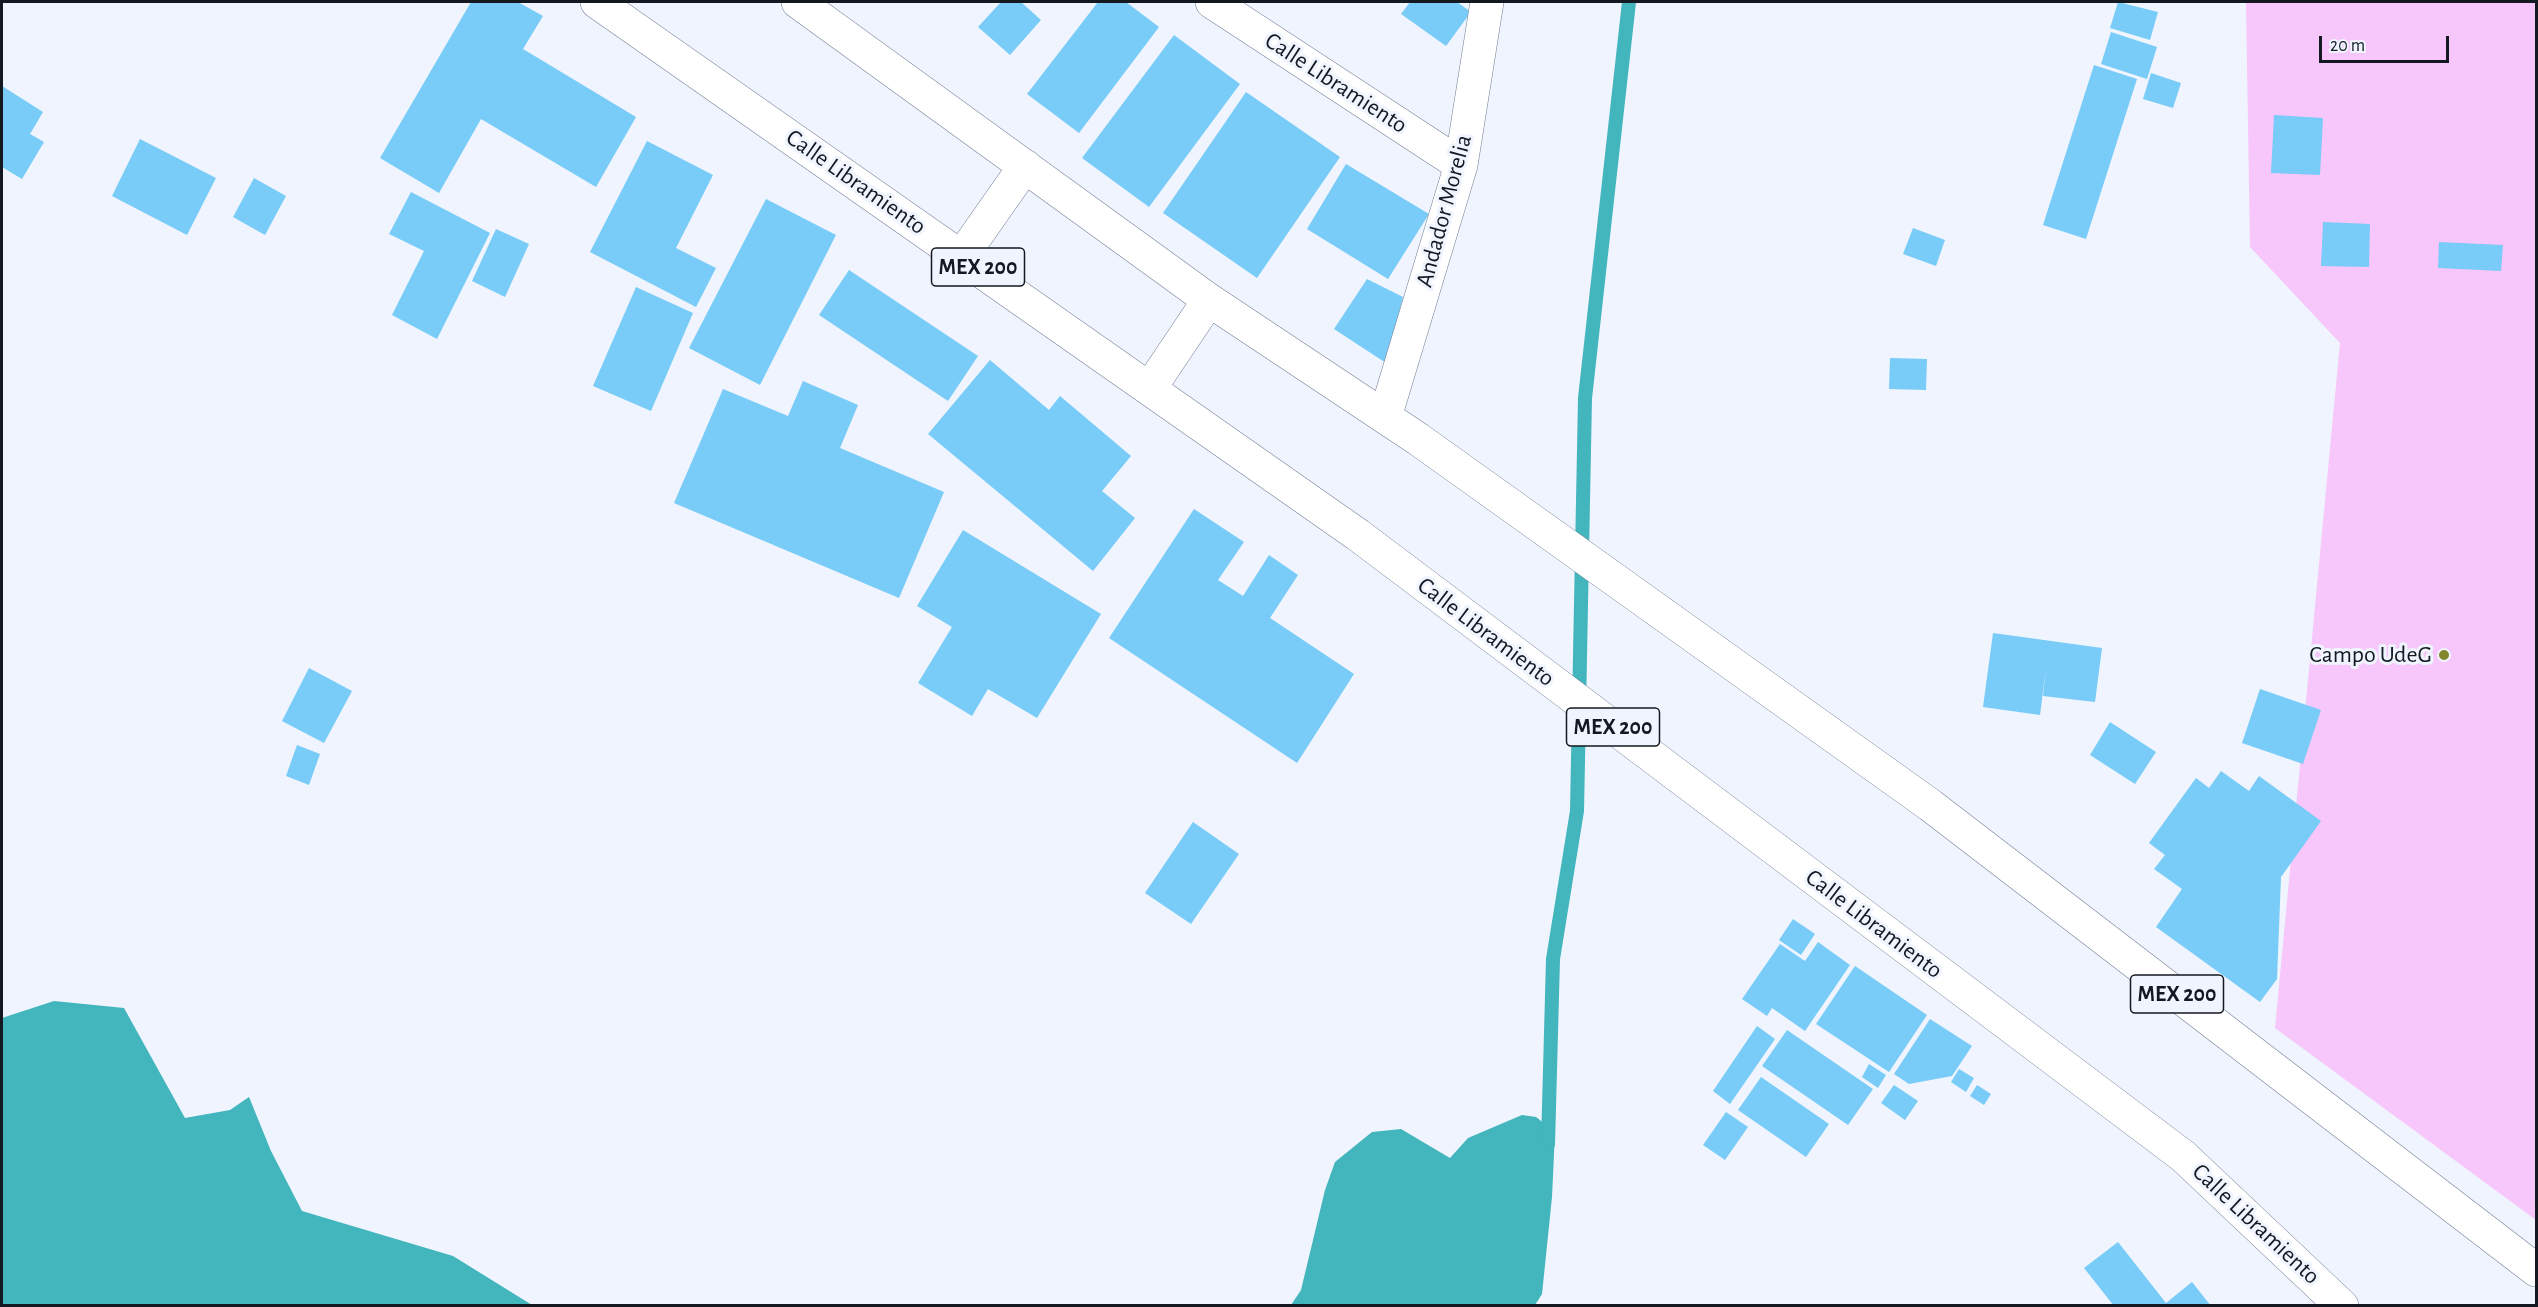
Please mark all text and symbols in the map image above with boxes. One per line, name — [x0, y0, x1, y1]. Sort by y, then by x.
scale bar — [2322, 24, 2452, 62]
street label: Calle Libramiento — [1259, 26, 1413, 140]
text: 20 m — [2330, 37, 2365, 55]
street label: Calle Libramiento — [780, 123, 932, 241]
street label: Andador Morelia — [1410, 132, 1478, 290]
road number: MEX 200 — [932, 248, 1024, 286]
street label: Calle Libramiento — [1412, 571, 1560, 693]
place label: Campo UdeG — [2309, 641, 2432, 669]
marker: Campo UdeG — [2437, 648, 2451, 662]
road number: MEX 200 — [1566, 708, 1660, 746]
street label: Calle Libramiento — [1800, 863, 1948, 985]
road number: MEX 200 — [2130, 975, 2224, 1013]
street label: Calle Libramiento — [2186, 1157, 2326, 1291]

